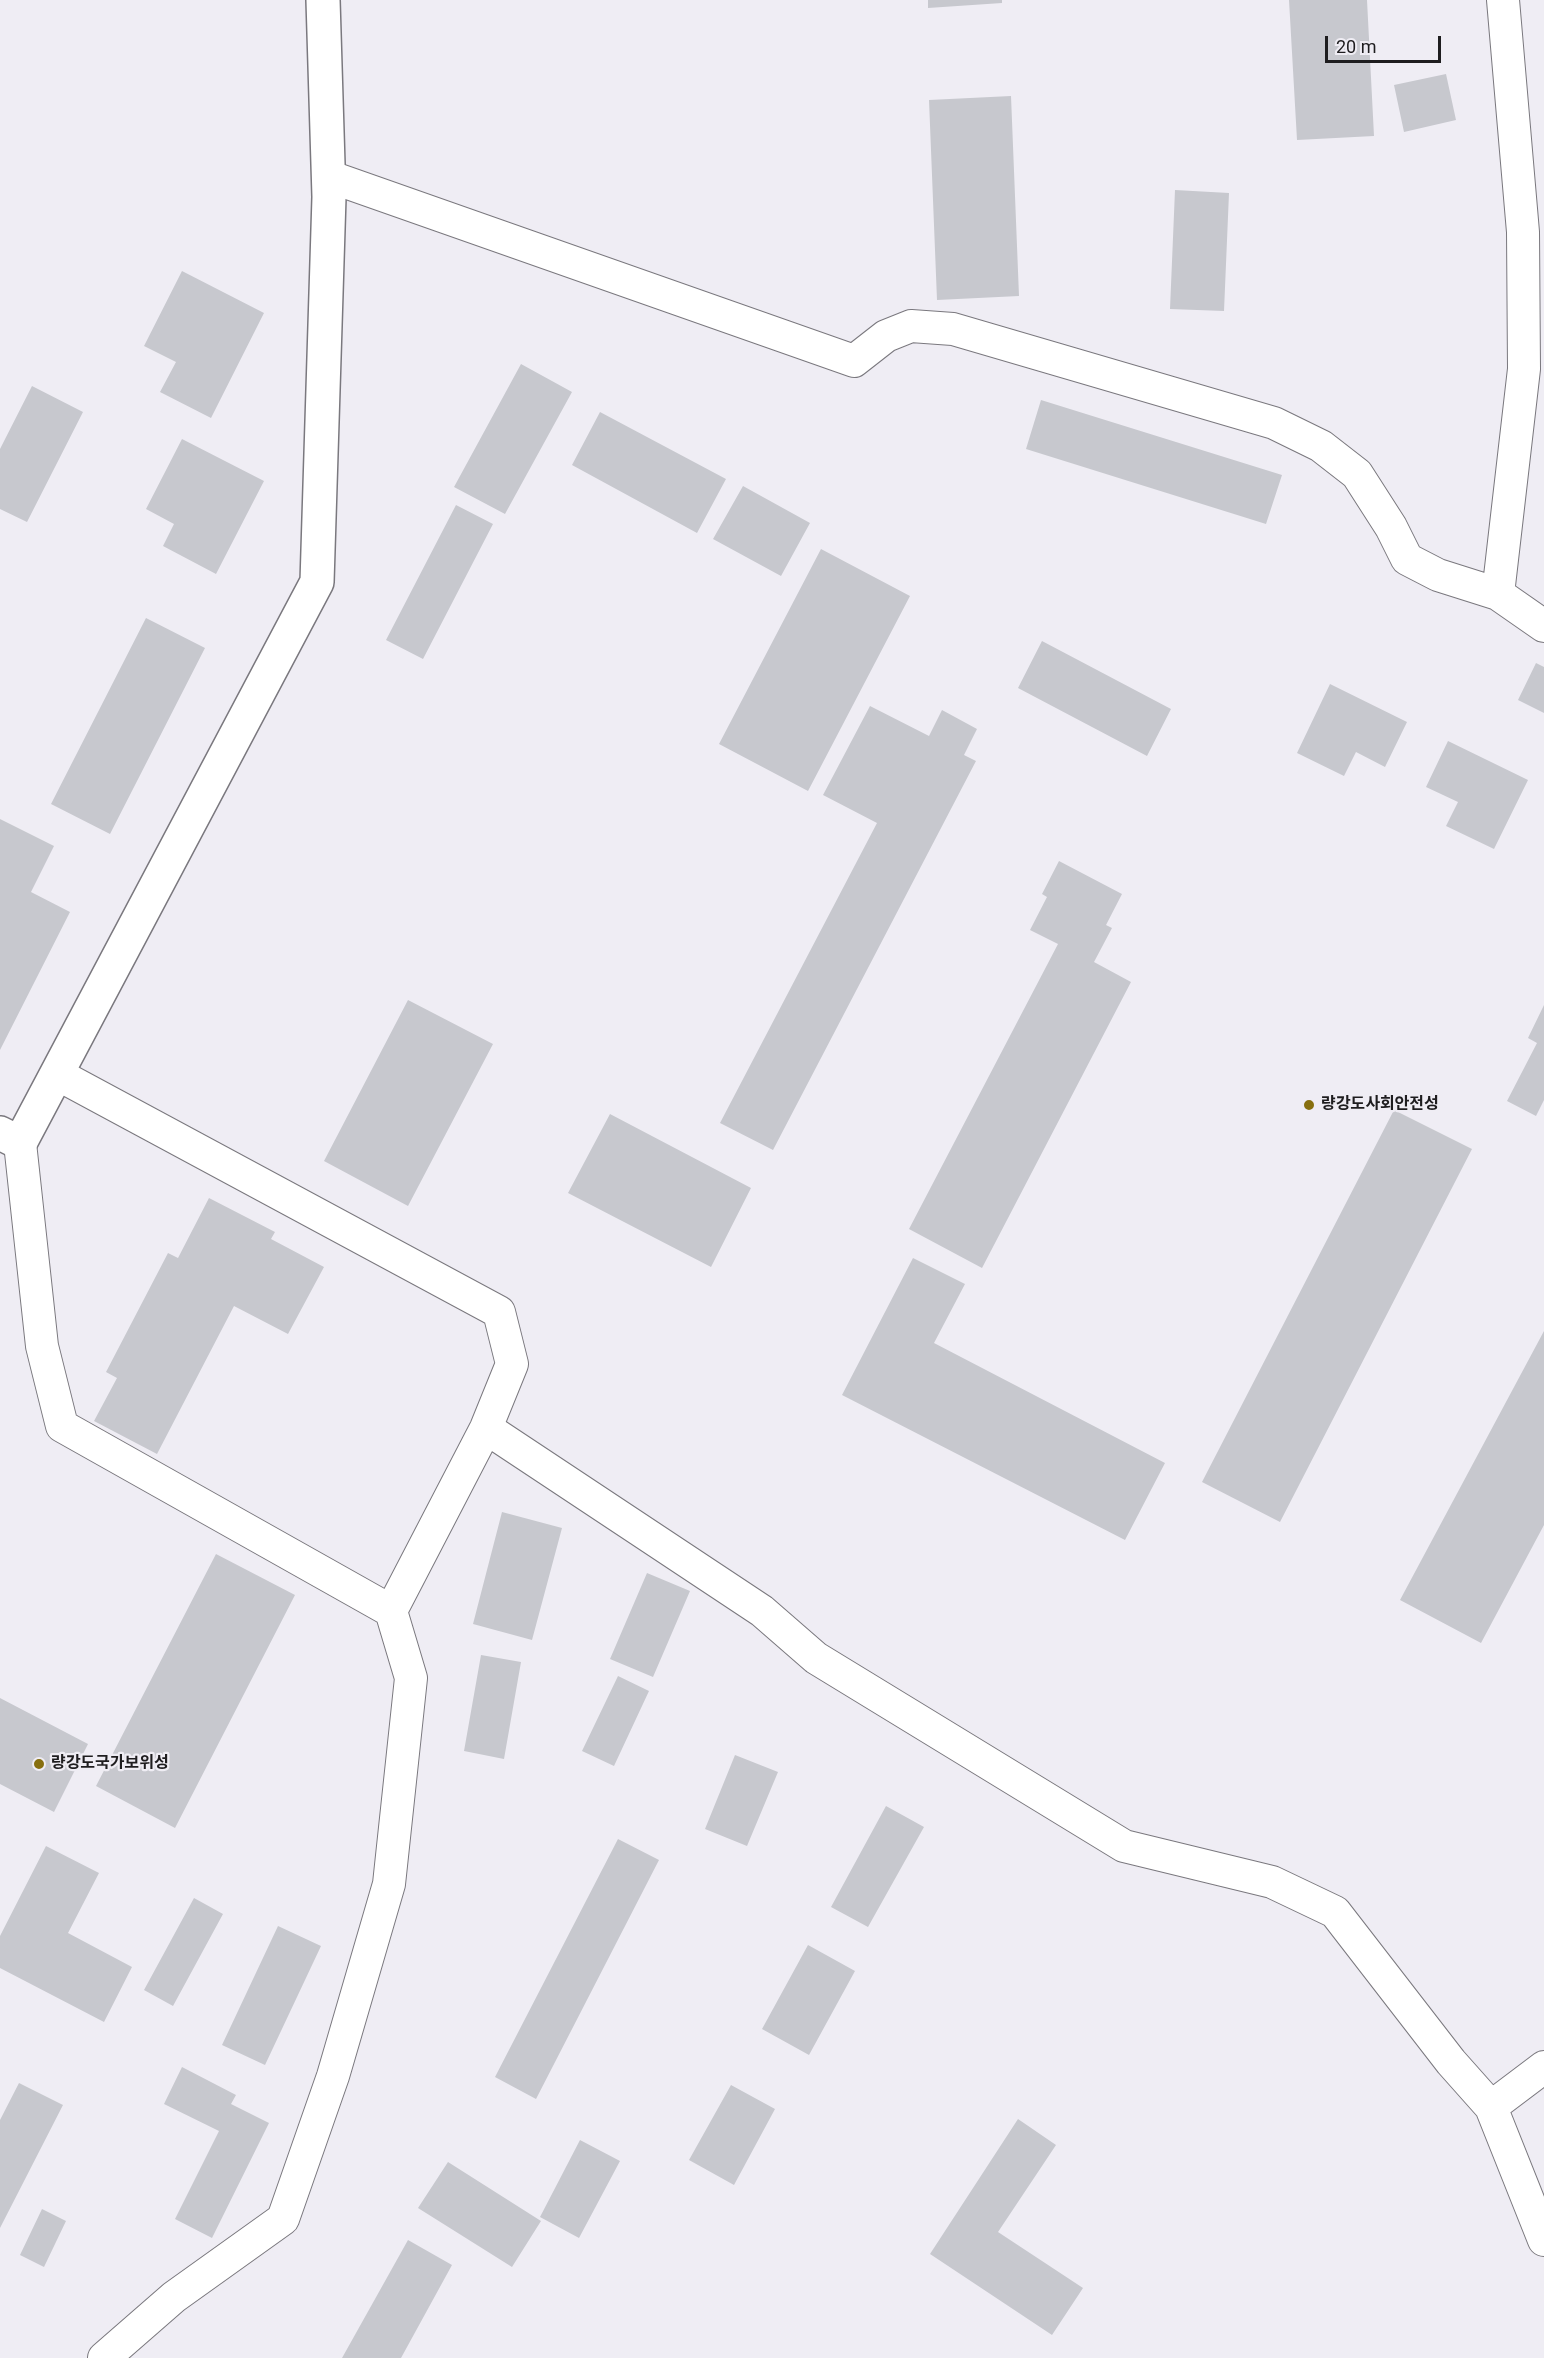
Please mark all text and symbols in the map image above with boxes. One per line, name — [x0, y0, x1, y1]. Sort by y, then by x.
scale bar — [1328, 24, 1444, 62]
text: 20 m — [1336, 36, 1376, 57]
place label: 량강도사회안전성 — [1321, 1095, 1439, 1115]
marker: 량강도사회안전성 — [1302, 1098, 1316, 1112]
place label: 량강도국가보위성 — [51, 1754, 169, 1774]
marker: 량강도국가보위성 — [32, 1757, 46, 1771]

